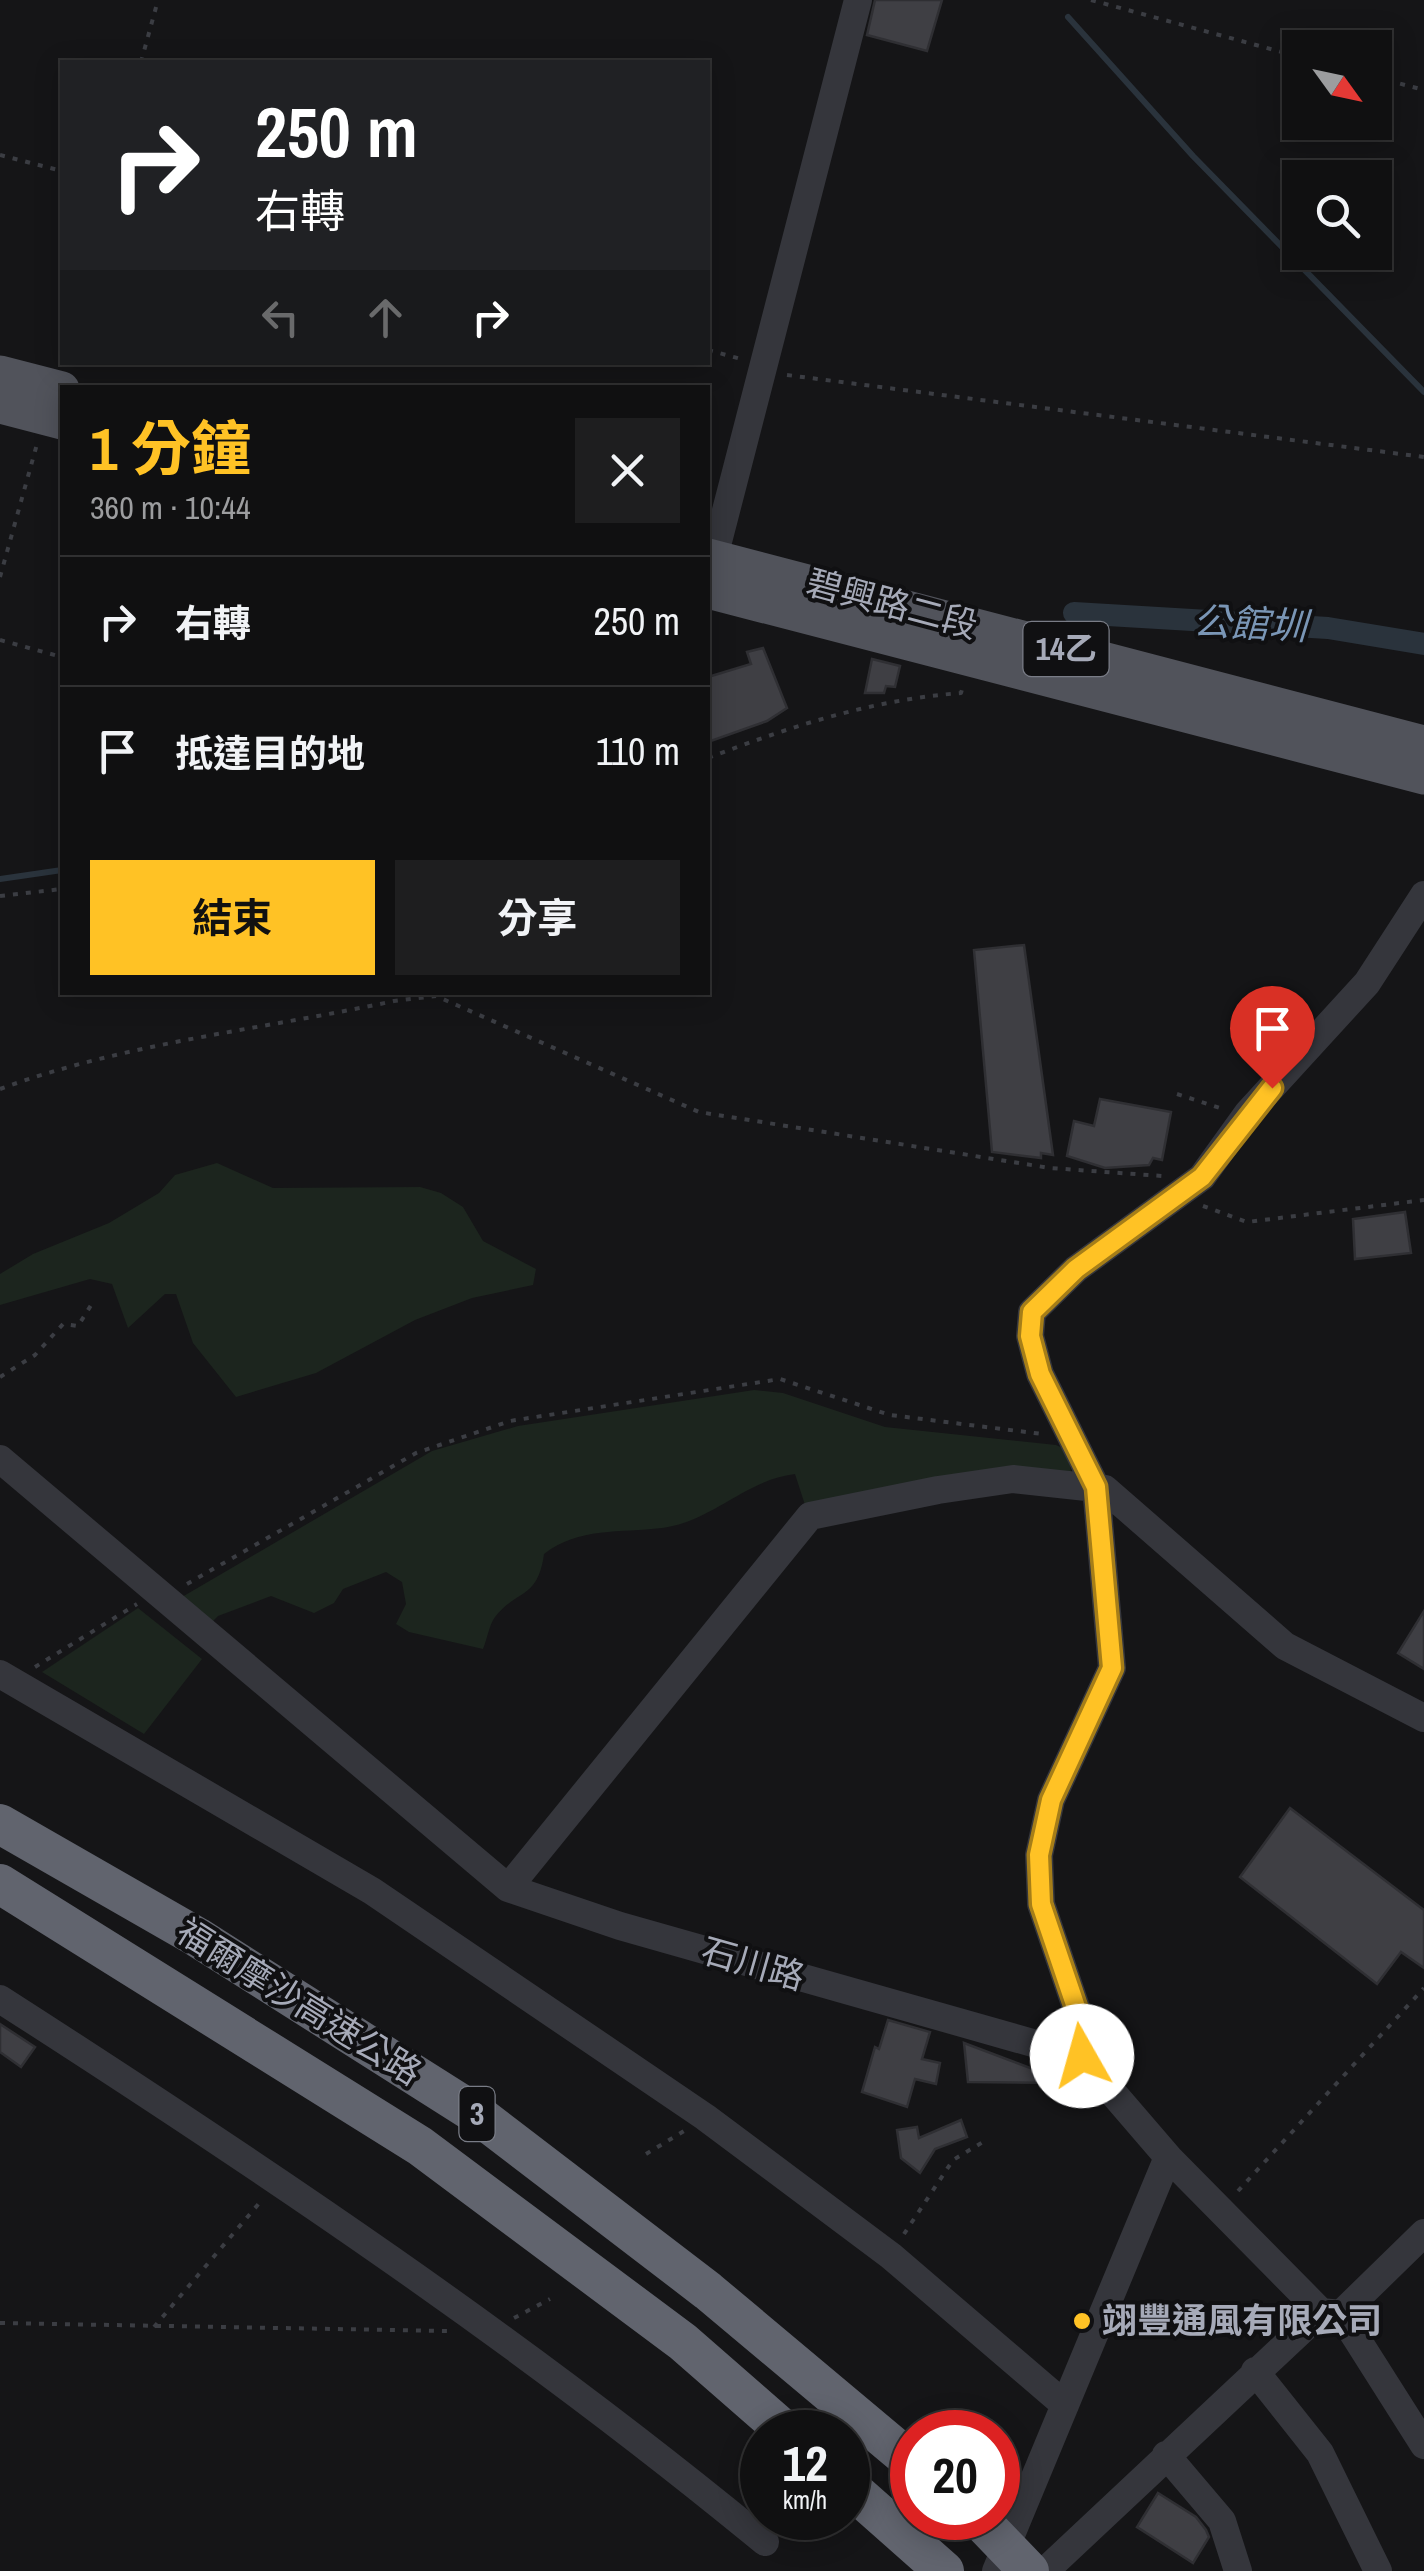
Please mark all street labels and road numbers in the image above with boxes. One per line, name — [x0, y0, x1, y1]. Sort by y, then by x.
street label: 碧興路二段 — [802, 558, 983, 649]
road number: 14乙 — [1024, 622, 1108, 676]
street label: 福爾摩沙高速公路 — [168, 1907, 430, 2096]
street label: 石川路 — [696, 1926, 810, 2001]
road number: 3 — [460, 2087, 494, 2141]

